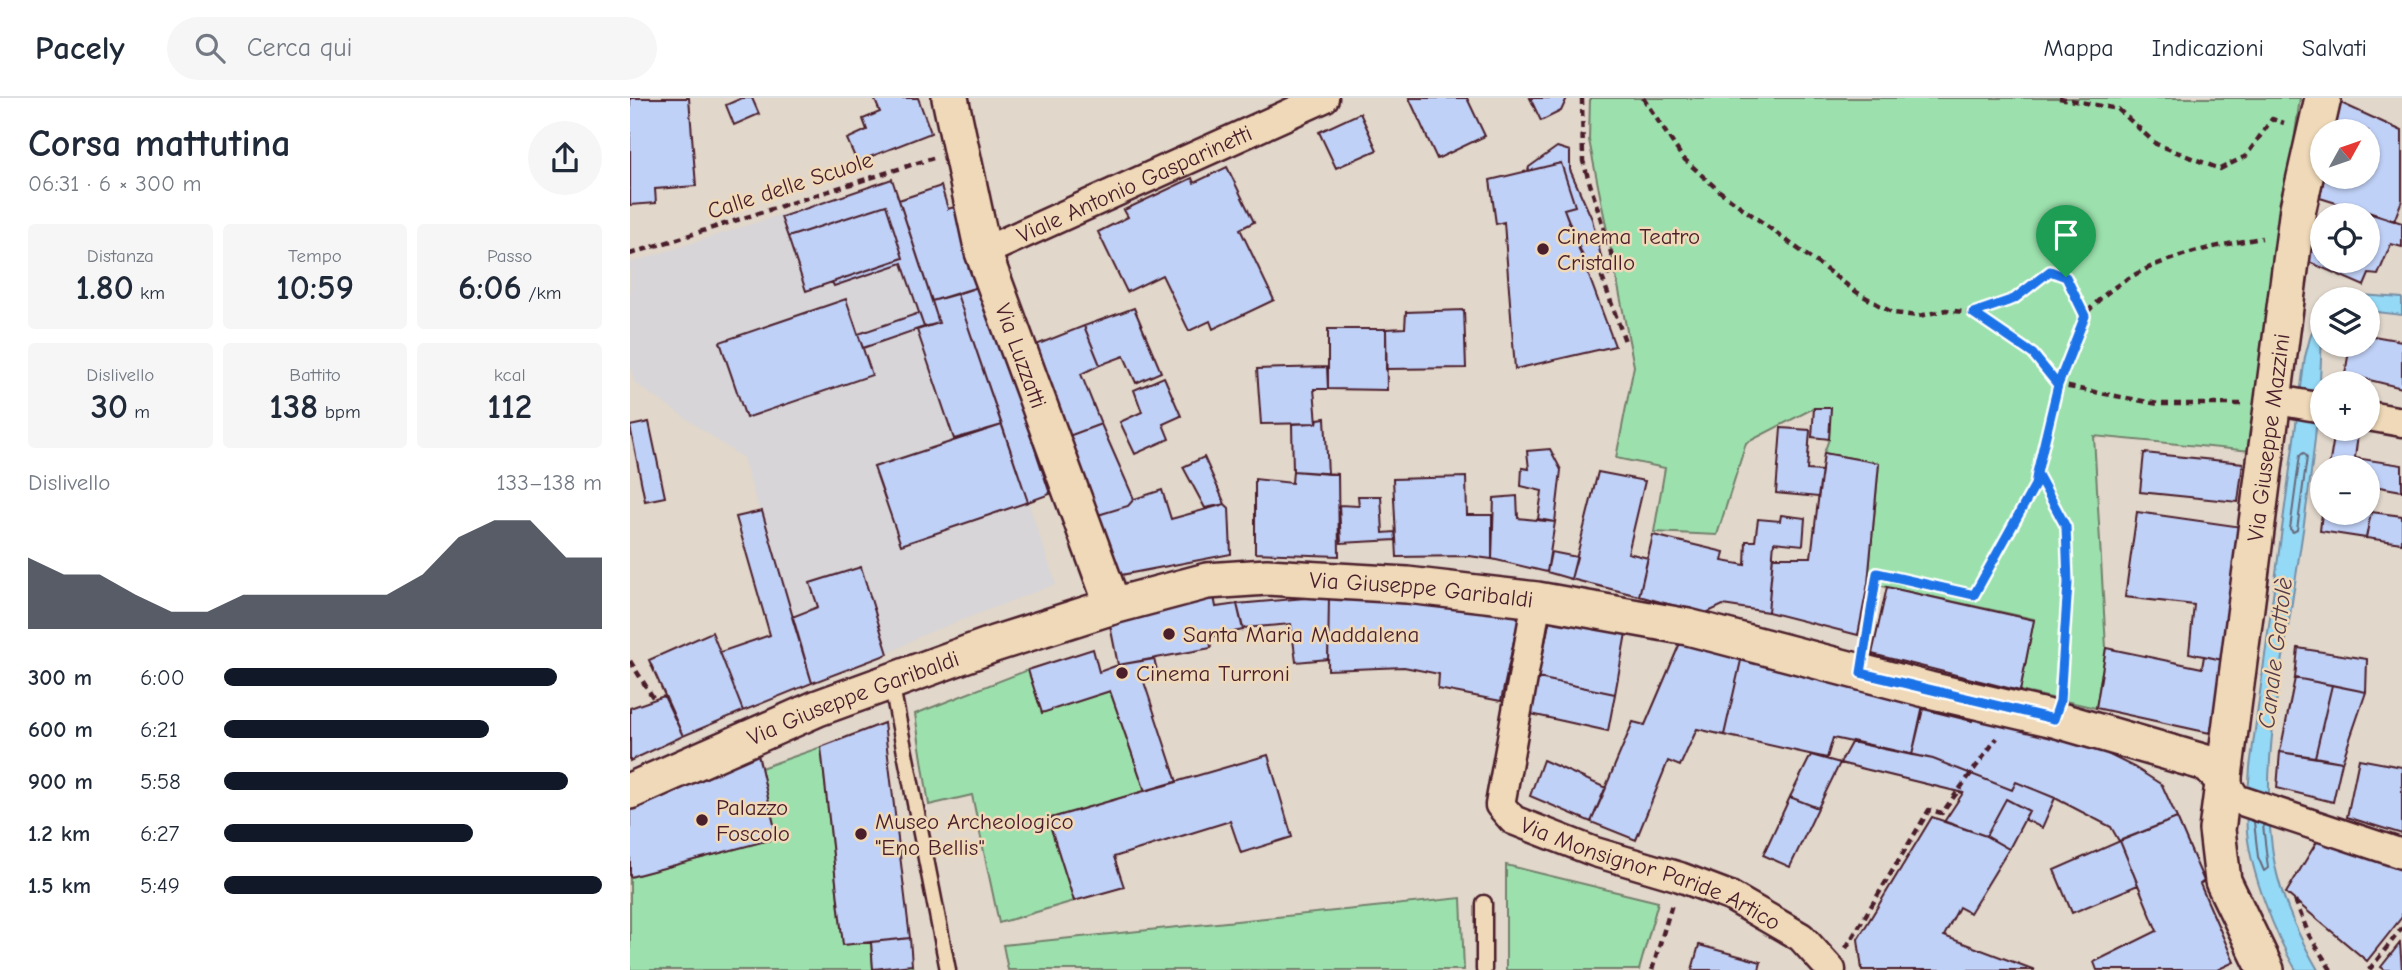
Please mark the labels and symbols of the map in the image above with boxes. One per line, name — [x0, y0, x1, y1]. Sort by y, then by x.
street label: Viale Antonio Gasparinetti — [1013, 119, 1256, 249]
north arrow — [2310, 119, 2380, 189]
street label: Calle delle Scuole — [704, 146, 876, 225]
pin — [2036, 205, 2096, 277]
place label: Cinema Teatro Cristallo — [1557, 223, 1700, 276]
marker: Cinema Teatro Cristallo — [1535, 241, 1551, 257]
street label: Via Luzzatti — [989, 300, 1052, 412]
street label: Via Giuseppe Mazzini — [2242, 332, 2296, 543]
street label: Via Giuseppe Garibaldi — [1309, 566, 1535, 613]
water label: Canale Gattolè — [2252, 576, 2298, 730]
place label: Santa Maria Maddalena — [1183, 621, 1419, 648]
marker: Santa Maria Maddalena — [1161, 626, 1177, 642]
street label: Via Giuseppe Garibaldi — [743, 645, 963, 751]
place label: Cinema Turroni — [1136, 660, 1290, 687]
marker: Cinema Turroni — [1114, 665, 1130, 681]
place label: Palazzo Foscolo — [716, 794, 790, 847]
place label: Museo Archeologico "Eno Bellis" — [875, 808, 1074, 861]
street label: Via Monsignor Paride Artico — [1516, 811, 1785, 936]
marker: Palazzo Foscolo — [694, 812, 710, 828]
marker: Museo Archeologico "Eno Bellis" — [853, 826, 869, 842]

